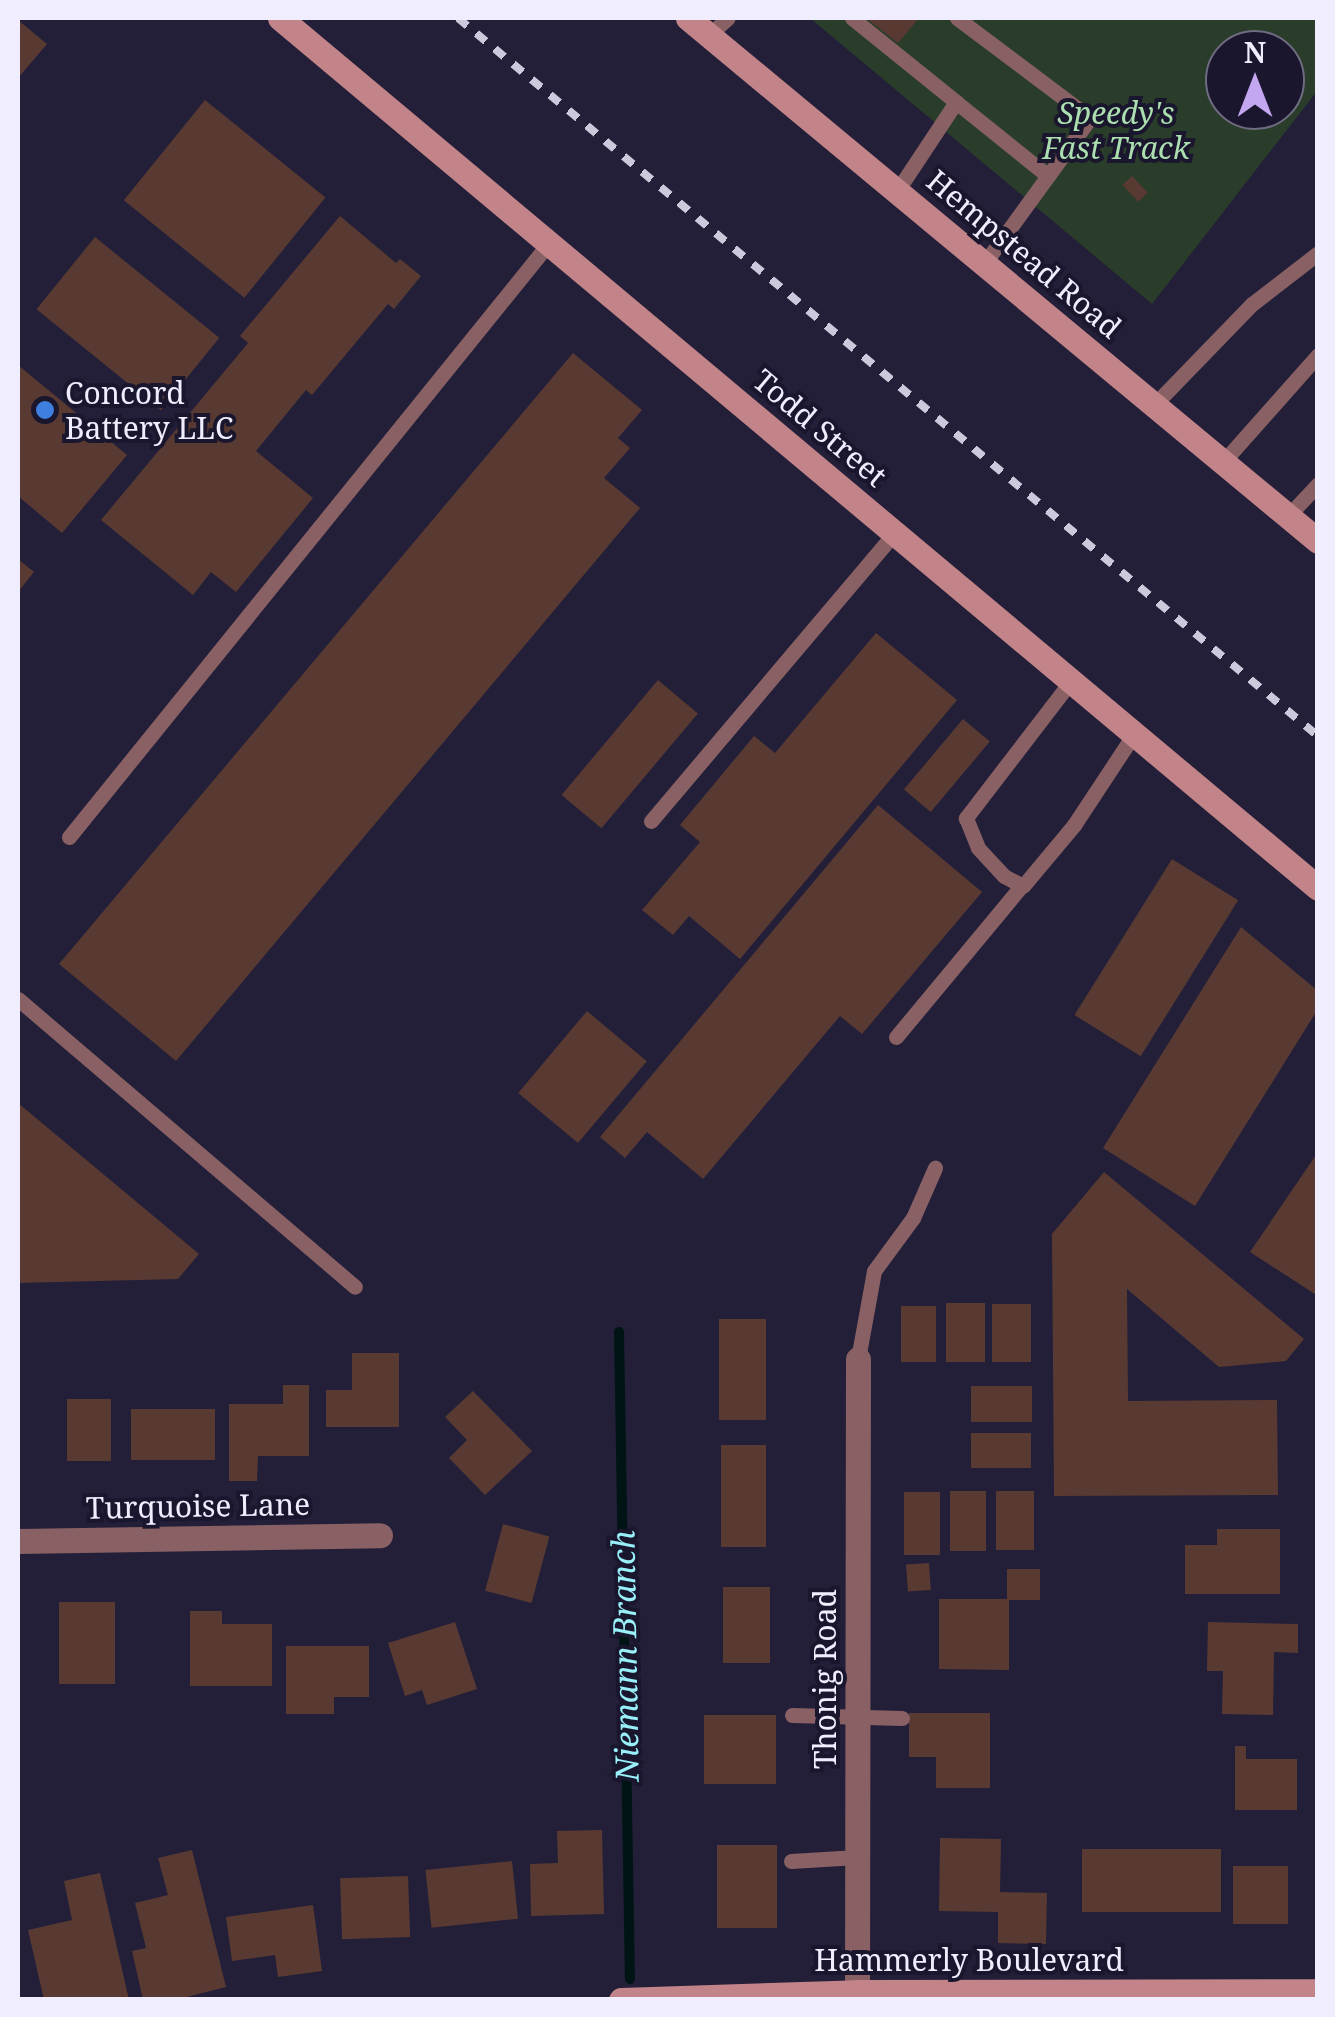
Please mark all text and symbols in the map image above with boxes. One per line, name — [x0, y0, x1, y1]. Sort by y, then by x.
north arrow — [1205, 30, 1305, 130]
text: N — [1244, 33, 1266, 71]
park label: Speedy's Fast Track — [1042, 95, 1190, 166]
street label: Hempstead Road — [920, 162, 1128, 346]
street label: Todd Street — [746, 362, 894, 494]
place label: Concord Battery LLC — [65, 375, 233, 446]
marker: Concord Battery LLC — [34, 399, 56, 421]
street label: Turquoise Lane — [86, 1486, 310, 1526]
water label: Niemann Branch — [604, 1530, 646, 1782]
street label: Thonig Road — [807, 1589, 843, 1769]
street label: Hammerly Boulevard — [814, 1942, 1124, 1978]

